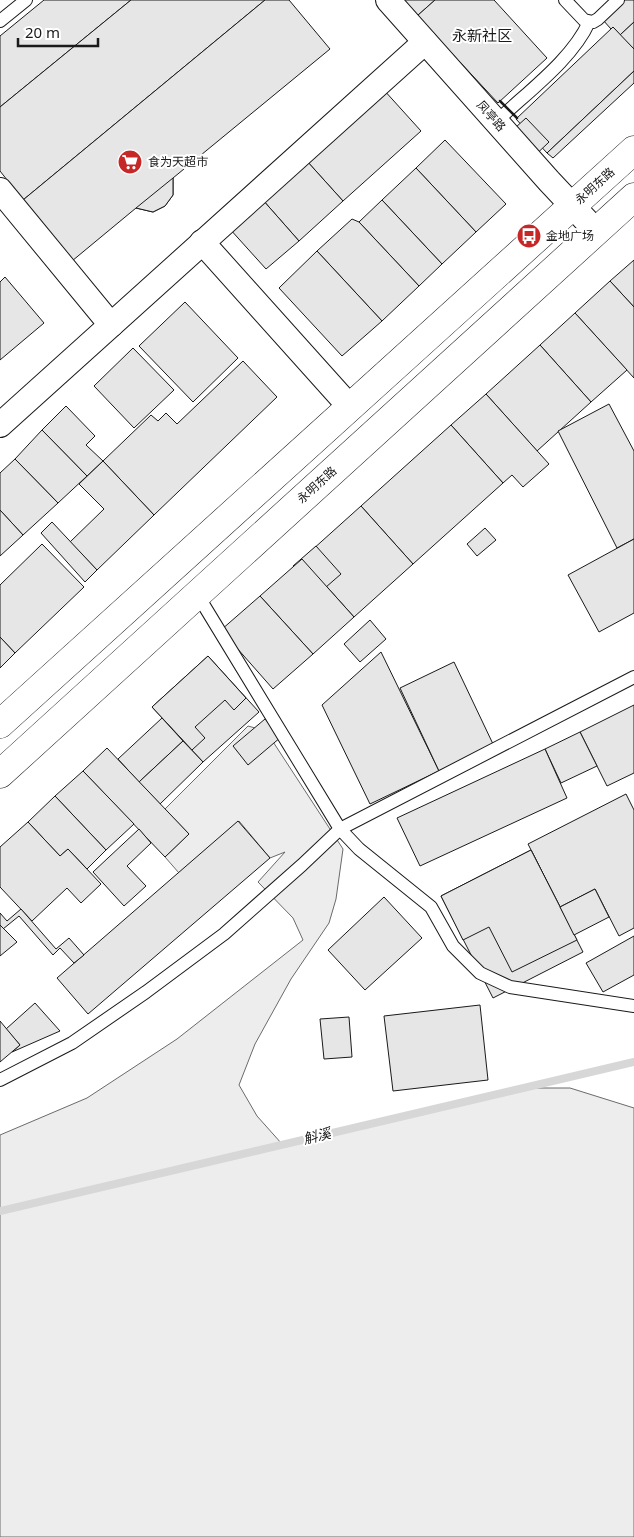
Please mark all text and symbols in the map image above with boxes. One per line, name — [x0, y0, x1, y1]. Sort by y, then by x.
scale bar — [18, 15, 98, 47]
text: 20 m — [25, 22, 60, 42]
district label: 永新社区 — [452, 25, 512, 45]
street label: 凤亭路 — [473, 97, 510, 135]
supermarket icon: 食为天超市 — [117, 149, 143, 175]
place label: 食为天超市 — [148, 153, 208, 170]
street label: 永明东路 — [571, 163, 618, 208]
bus stop icon: 金地广场 — [516, 223, 542, 249]
place label: 金地广场 — [546, 227, 594, 244]
street label: 永明东路 — [293, 462, 340, 507]
water label: 斛溪 — [301, 1123, 335, 1148]

